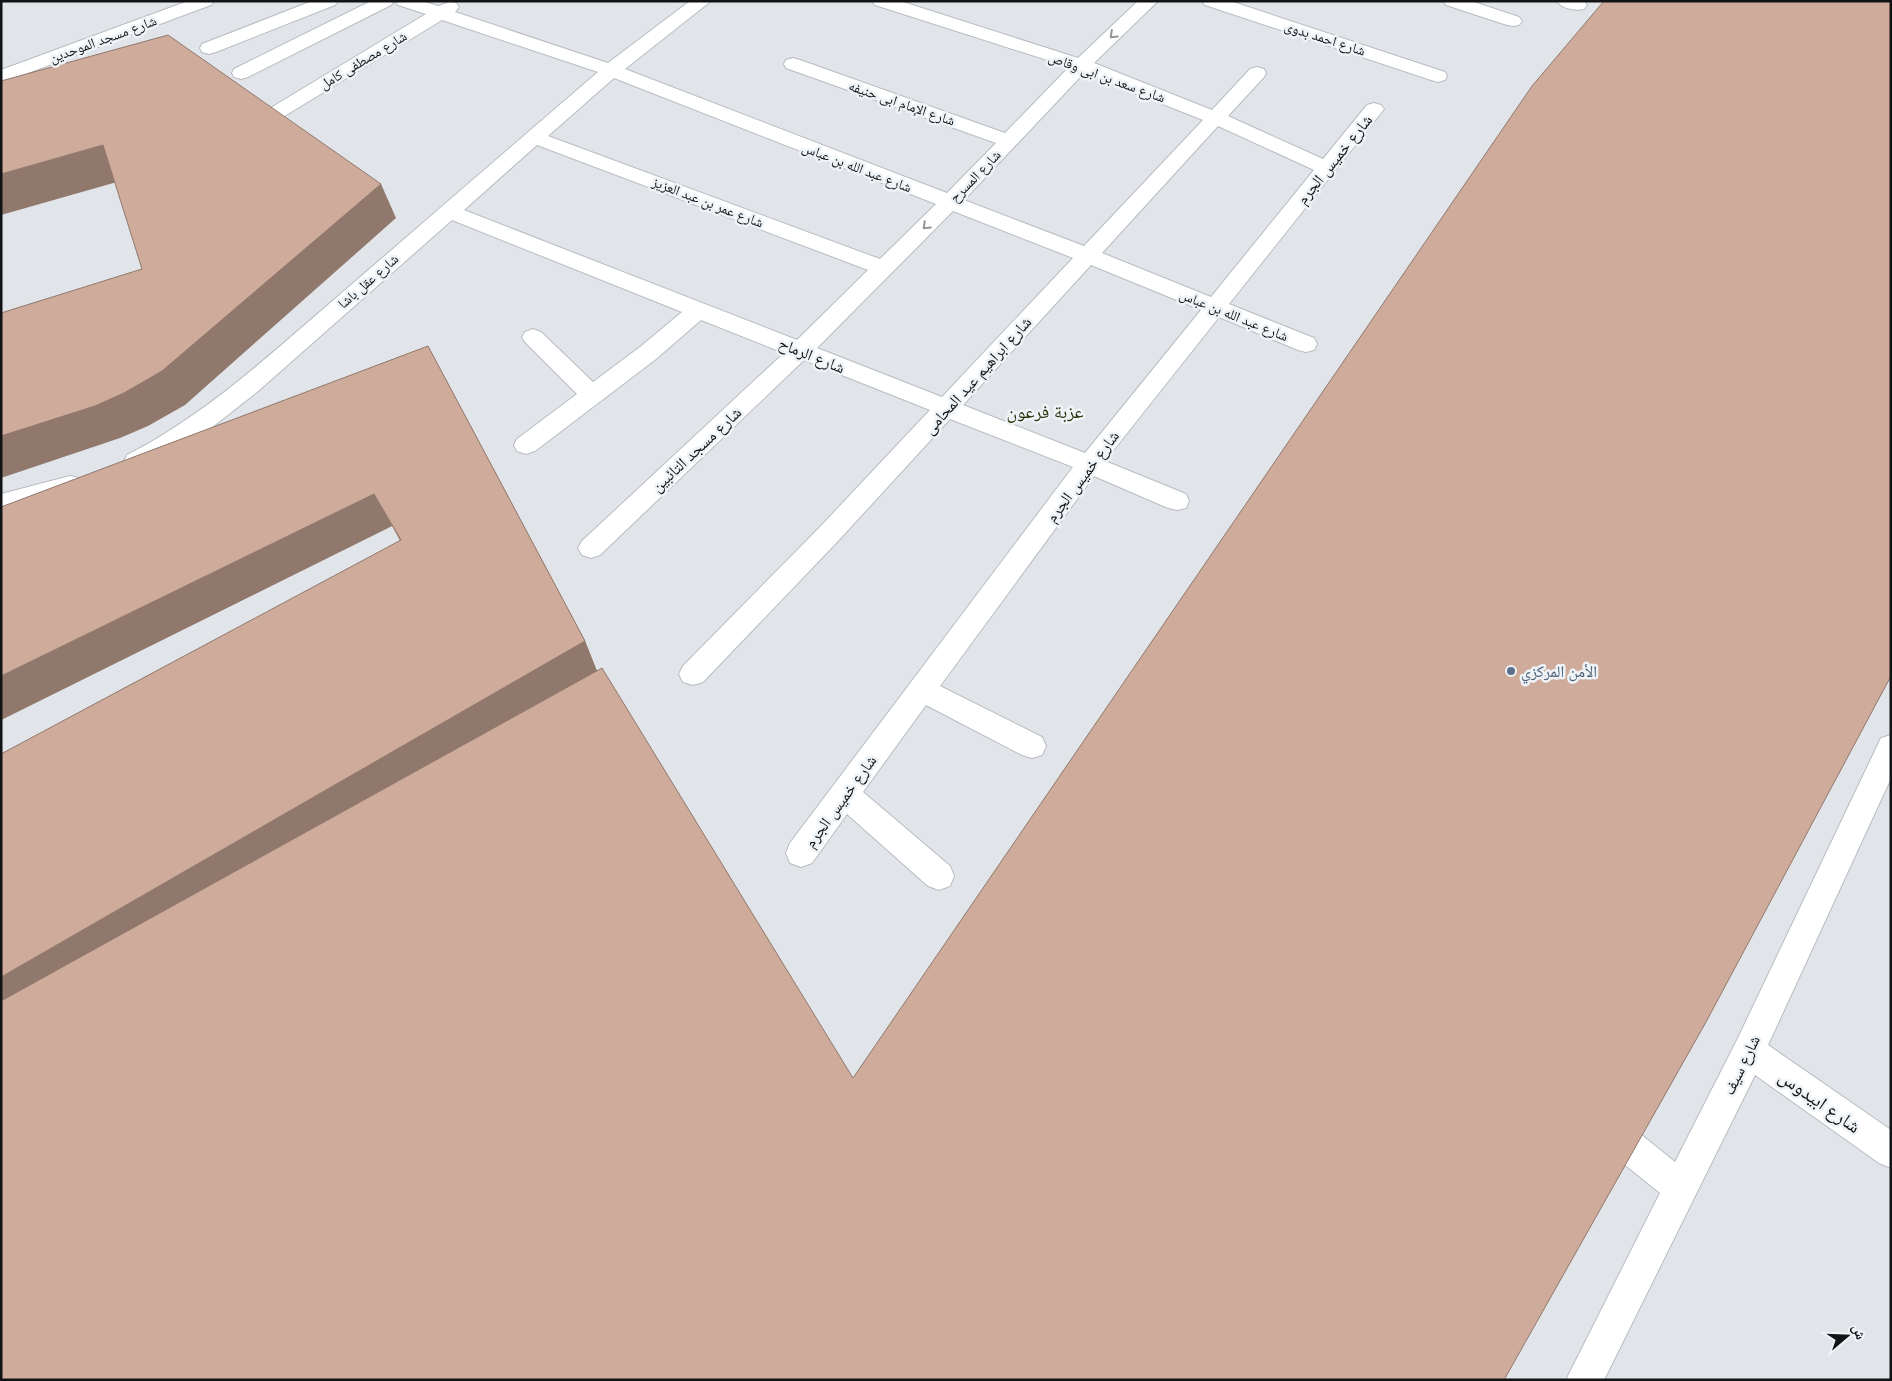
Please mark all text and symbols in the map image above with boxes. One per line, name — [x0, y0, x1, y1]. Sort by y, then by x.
street label: شارع مسجد الموحدين — [47, 12, 159, 68]
street label: شارع احمد بدوى — [1282, 17, 1368, 61]
street label: شارع مصطفى كامل — [316, 28, 411, 94]
one-way arrow — [1110, 29, 1119, 38]
street label: شارع سعد بن ابى وقاص — [1046, 48, 1168, 107]
street label: شارع الإمام ابى حنيفه — [846, 77, 957, 131]
street label: شارع خميس الجرم — [1292, 111, 1377, 209]
street label: شارع عبد الله بن عباس — [799, 139, 914, 197]
street label: شارع المسرح — [946, 147, 1005, 207]
street label: شارع عمر بن عبد العزيز — [649, 173, 766, 232]
one-way arrow — [923, 220, 932, 229]
street label: شارع عقل باشا — [335, 250, 403, 313]
street label: شارع عبد الله بن عباس — [1176, 286, 1291, 346]
street label: شارع ابراهيم عيد المحامى — [919, 313, 1036, 439]
street label: شارع الرماح — [776, 334, 848, 378]
district label: عزبة فرعون — [1006, 401, 1084, 423]
street label: شارع مسجد التائبين — [647, 403, 746, 497]
street label: شارع خميس الجرم — [1042, 427, 1124, 526]
place label: الأمن المركزي — [1521, 662, 1597, 684]
marker: الأمن المركزي — [1505, 665, 1517, 677]
street label: شارع خميس الجرم — [800, 751, 881, 852]
street label: شارع سيف — [1719, 1032, 1765, 1099]
street label: شارع ابيدوس — [1774, 1066, 1865, 1138]
north arrow — [1822, 1311, 1872, 1361]
text: ش — [1848, 1322, 1869, 1342]

